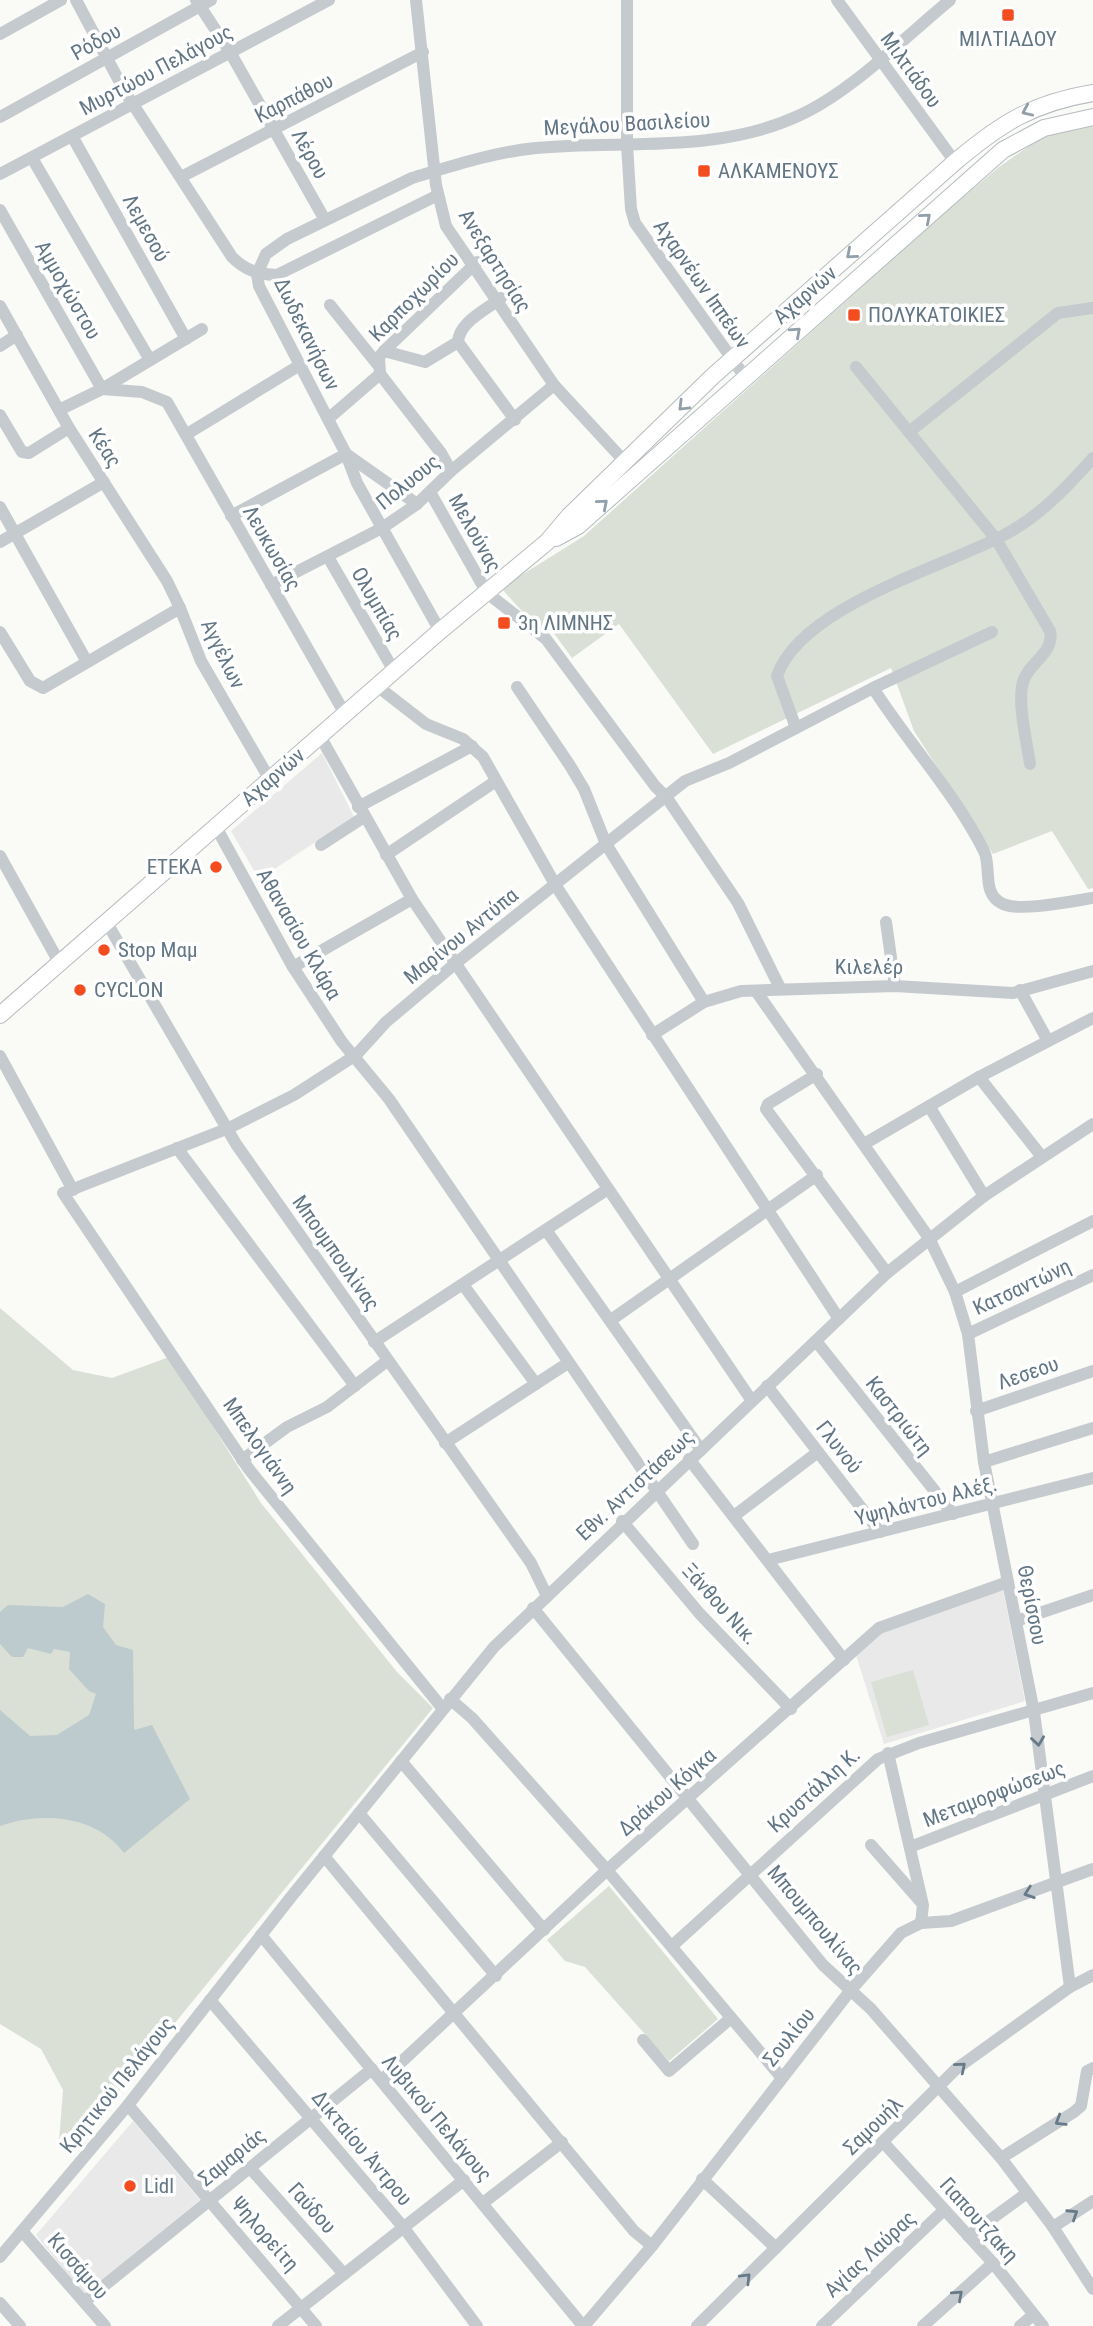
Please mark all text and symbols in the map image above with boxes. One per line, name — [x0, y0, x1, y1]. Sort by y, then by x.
marker: ΜΙΛΤΙΑΔΟΥ — [1000, 7, 1016, 23]
street label: Ρόδου — [67, 19, 125, 65]
street label: Μυρτώου Πελάγους — [75, 20, 237, 120]
place label: ΜΙΛΤΙΑΔΟΥ — [959, 27, 1057, 51]
street label: Μιλτιάδου — [876, 28, 946, 112]
street label: Καρπάθου — [251, 68, 337, 128]
one-way arrow — [1022, 103, 1035, 117]
street label: Μεγάλου Βασιλείου — [543, 108, 711, 140]
street label: Λέρου — [287, 125, 333, 183]
place label: ΑΛΚΑΜΕΝΟΥΣ — [718, 159, 839, 183]
marker: ΑΛΚΑΜΕΝΟΥΣ — [696, 163, 712, 179]
street label: Λεμεσού — [118, 190, 174, 266]
street label: Ανεξαρτησίας — [454, 205, 536, 317]
one-way arrow — [918, 214, 931, 226]
street label: Αχαρνέων Ιππέων — [649, 215, 755, 353]
street label: Αμμοχώστου — [30, 237, 106, 343]
one-way arrow — [846, 246, 859, 258]
street label: Καρποχωρίου — [364, 247, 464, 347]
street label: Αχαρνών — [768, 261, 842, 329]
street label: Δωδεκανήσων — [269, 274, 345, 394]
place label: ΠΟΛΥΚΑΤΟΙΚΙΕΣ — [868, 303, 1005, 327]
marker: ΠΟΛΥΚΑΤΟΙΚΙΕΣ — [846, 307, 862, 323]
one-way arrow — [788, 328, 801, 340]
one-way arrow — [678, 398, 691, 411]
street label: Κέας — [84, 424, 126, 472]
street label: Πολυους — [372, 449, 444, 515]
street label: Μελούνας — [444, 490, 506, 576]
one-way arrow — [595, 500, 608, 512]
street label: Λευκωσίας — [238, 501, 306, 595]
street label: Ολυμπίας — [346, 563, 408, 645]
place label: 3η ΛΙΜΝΗΣ — [518, 611, 613, 635]
street label: Αγγέλων — [196, 615, 250, 693]
marker: 3η ΛΙΜΝΗΣ — [496, 615, 512, 631]
street label: Αχαρνών — [236, 743, 310, 811]
place label: ΕΤΕΚΑ — [147, 855, 202, 879]
marker: ΕΤΕΚΑ — [208, 859, 224, 875]
street label: Αθανασίου Κλάρα — [252, 864, 347, 1004]
street label: Μαρίνου Αντύπα — [399, 883, 523, 989]
place label: Stop Μαμ — [118, 938, 197, 962]
marker: Stop Μαμ — [96, 942, 112, 958]
street label: Κιλελέρ — [835, 955, 903, 979]
place label: CYCLON — [94, 978, 164, 1002]
marker: CYCLON — [72, 982, 88, 998]
street label: Μπουμπουλίνας — [287, 1191, 385, 1315]
street label: Κατσαντώνη — [969, 1254, 1075, 1320]
street label: Λεσεου — [994, 1351, 1062, 1395]
street label: Καστριώτη — [861, 1372, 937, 1460]
street label: Μπελογιάννη — [218, 1393, 302, 1499]
street label: Γλυνού — [811, 1416, 867, 1478]
street label: Εθν. Αντιστάσεως — [572, 1425, 698, 1545]
street label: Υψηλάντου Αλέξ. — [852, 1472, 1000, 1530]
street label: Ξάνθου Νικ. — [677, 1558, 763, 1650]
street label: Θερίσσου — [1013, 1563, 1051, 1647]
one-way arrow — [1031, 1735, 1046, 1747]
street label: Δράκου Κόγκα — [613, 1743, 721, 1841]
street label: Κρυστάλλη Κ. — [763, 1743, 865, 1837]
street label: Μεταμορφώσεως — [920, 1756, 1068, 1832]
street label: Μπουμπουλίνας — [762, 1861, 868, 1979]
one-way arrow — [1023, 1885, 1036, 1899]
street label: Σουλίου — [758, 2003, 820, 2071]
street label: Κρητικού Πελάγους — [55, 2012, 179, 2158]
street label: Λυβικού Πελάγους — [377, 2050, 497, 2186]
one-way arrow — [952, 2063, 965, 2075]
street label: Δικταίου Άντρου — [307, 2086, 417, 2210]
street label: Σαμουήλ — [838, 2092, 908, 2160]
one-way arrow — [1054, 2113, 1067, 2126]
street label: Σαμαριάς — [194, 2123, 270, 2191]
street label: Γιαπουτζακη — [935, 2173, 1023, 2267]
place label: Lidl — [144, 2174, 174, 2198]
marker: Lidl — [122, 2178, 138, 2194]
street label: Γαύδου — [283, 2178, 341, 2238]
street label: Ψηλορείτη — [226, 2192, 304, 2276]
street label: Αγίας Λαύρας — [820, 2206, 920, 2302]
one-way arrow — [1065, 2209, 1078, 2222]
street label: Κισσάμου — [43, 2228, 113, 2304]
one-way arrow — [737, 2273, 750, 2286]
one-way arrow — [950, 2290, 963, 2303]

